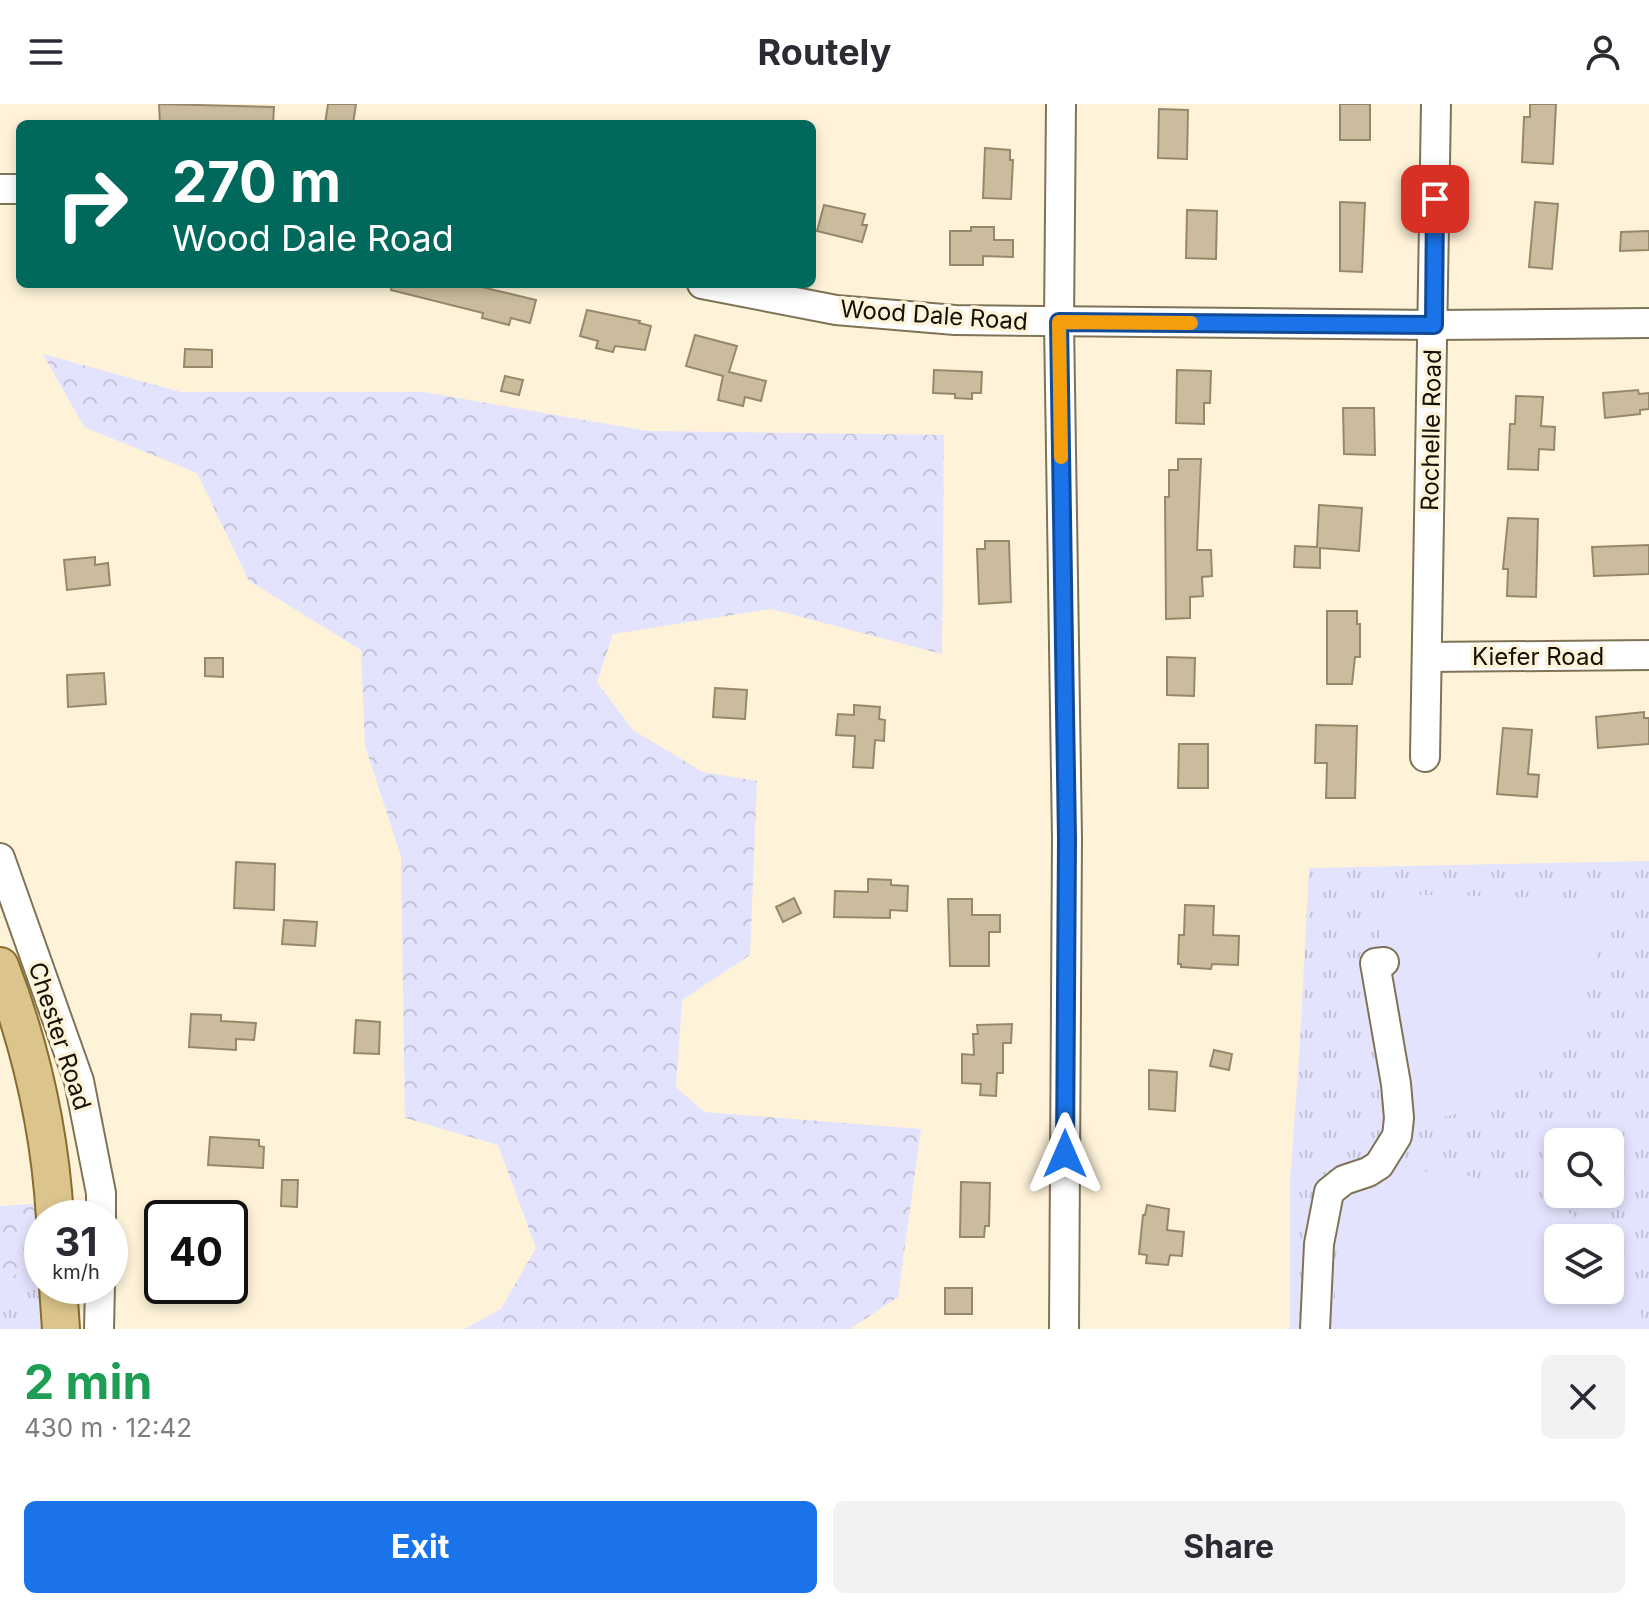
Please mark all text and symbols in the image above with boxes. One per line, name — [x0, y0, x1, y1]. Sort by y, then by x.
icon: menu — [24, 30, 68, 74]
text: Routely — [758, 30, 891, 74]
icon: person — [1581, 30, 1625, 74]
text: 270 m — [172, 148, 341, 216]
icon: right — [40, 152, 144, 256]
pin — [1401, 165, 1469, 233]
icon: arrive — [1413, 177, 1457, 221]
text: Wood Dale Road — [172, 216, 454, 260]
street label: Wood Dale Road — [839, 294, 1029, 336]
street label: Rochelle Road — [1415, 349, 1447, 511]
street label: Kiefer Road — [1472, 642, 1604, 671]
street label: Chester Road — [22, 958, 98, 1114]
position arrow — [1023, 1112, 1107, 1196]
map controls — [1544, 1128, 1624, 1304]
button: search — [1544, 1128, 1624, 1208]
speed limit sign: 40 — [144, 1200, 248, 1304]
text: 31 — [54, 1217, 98, 1266]
button: layers — [1544, 1224, 1624, 1304]
text: km/h — [52, 1260, 100, 1284]
text: 2 min — [24, 1352, 152, 1411]
button: close — [1541, 1355, 1625, 1439]
text: 430 m · 12:42 — [24, 1412, 192, 1443]
button: Exit — [24, 1501, 817, 1593]
button: Share — [833, 1501, 1625, 1593]

